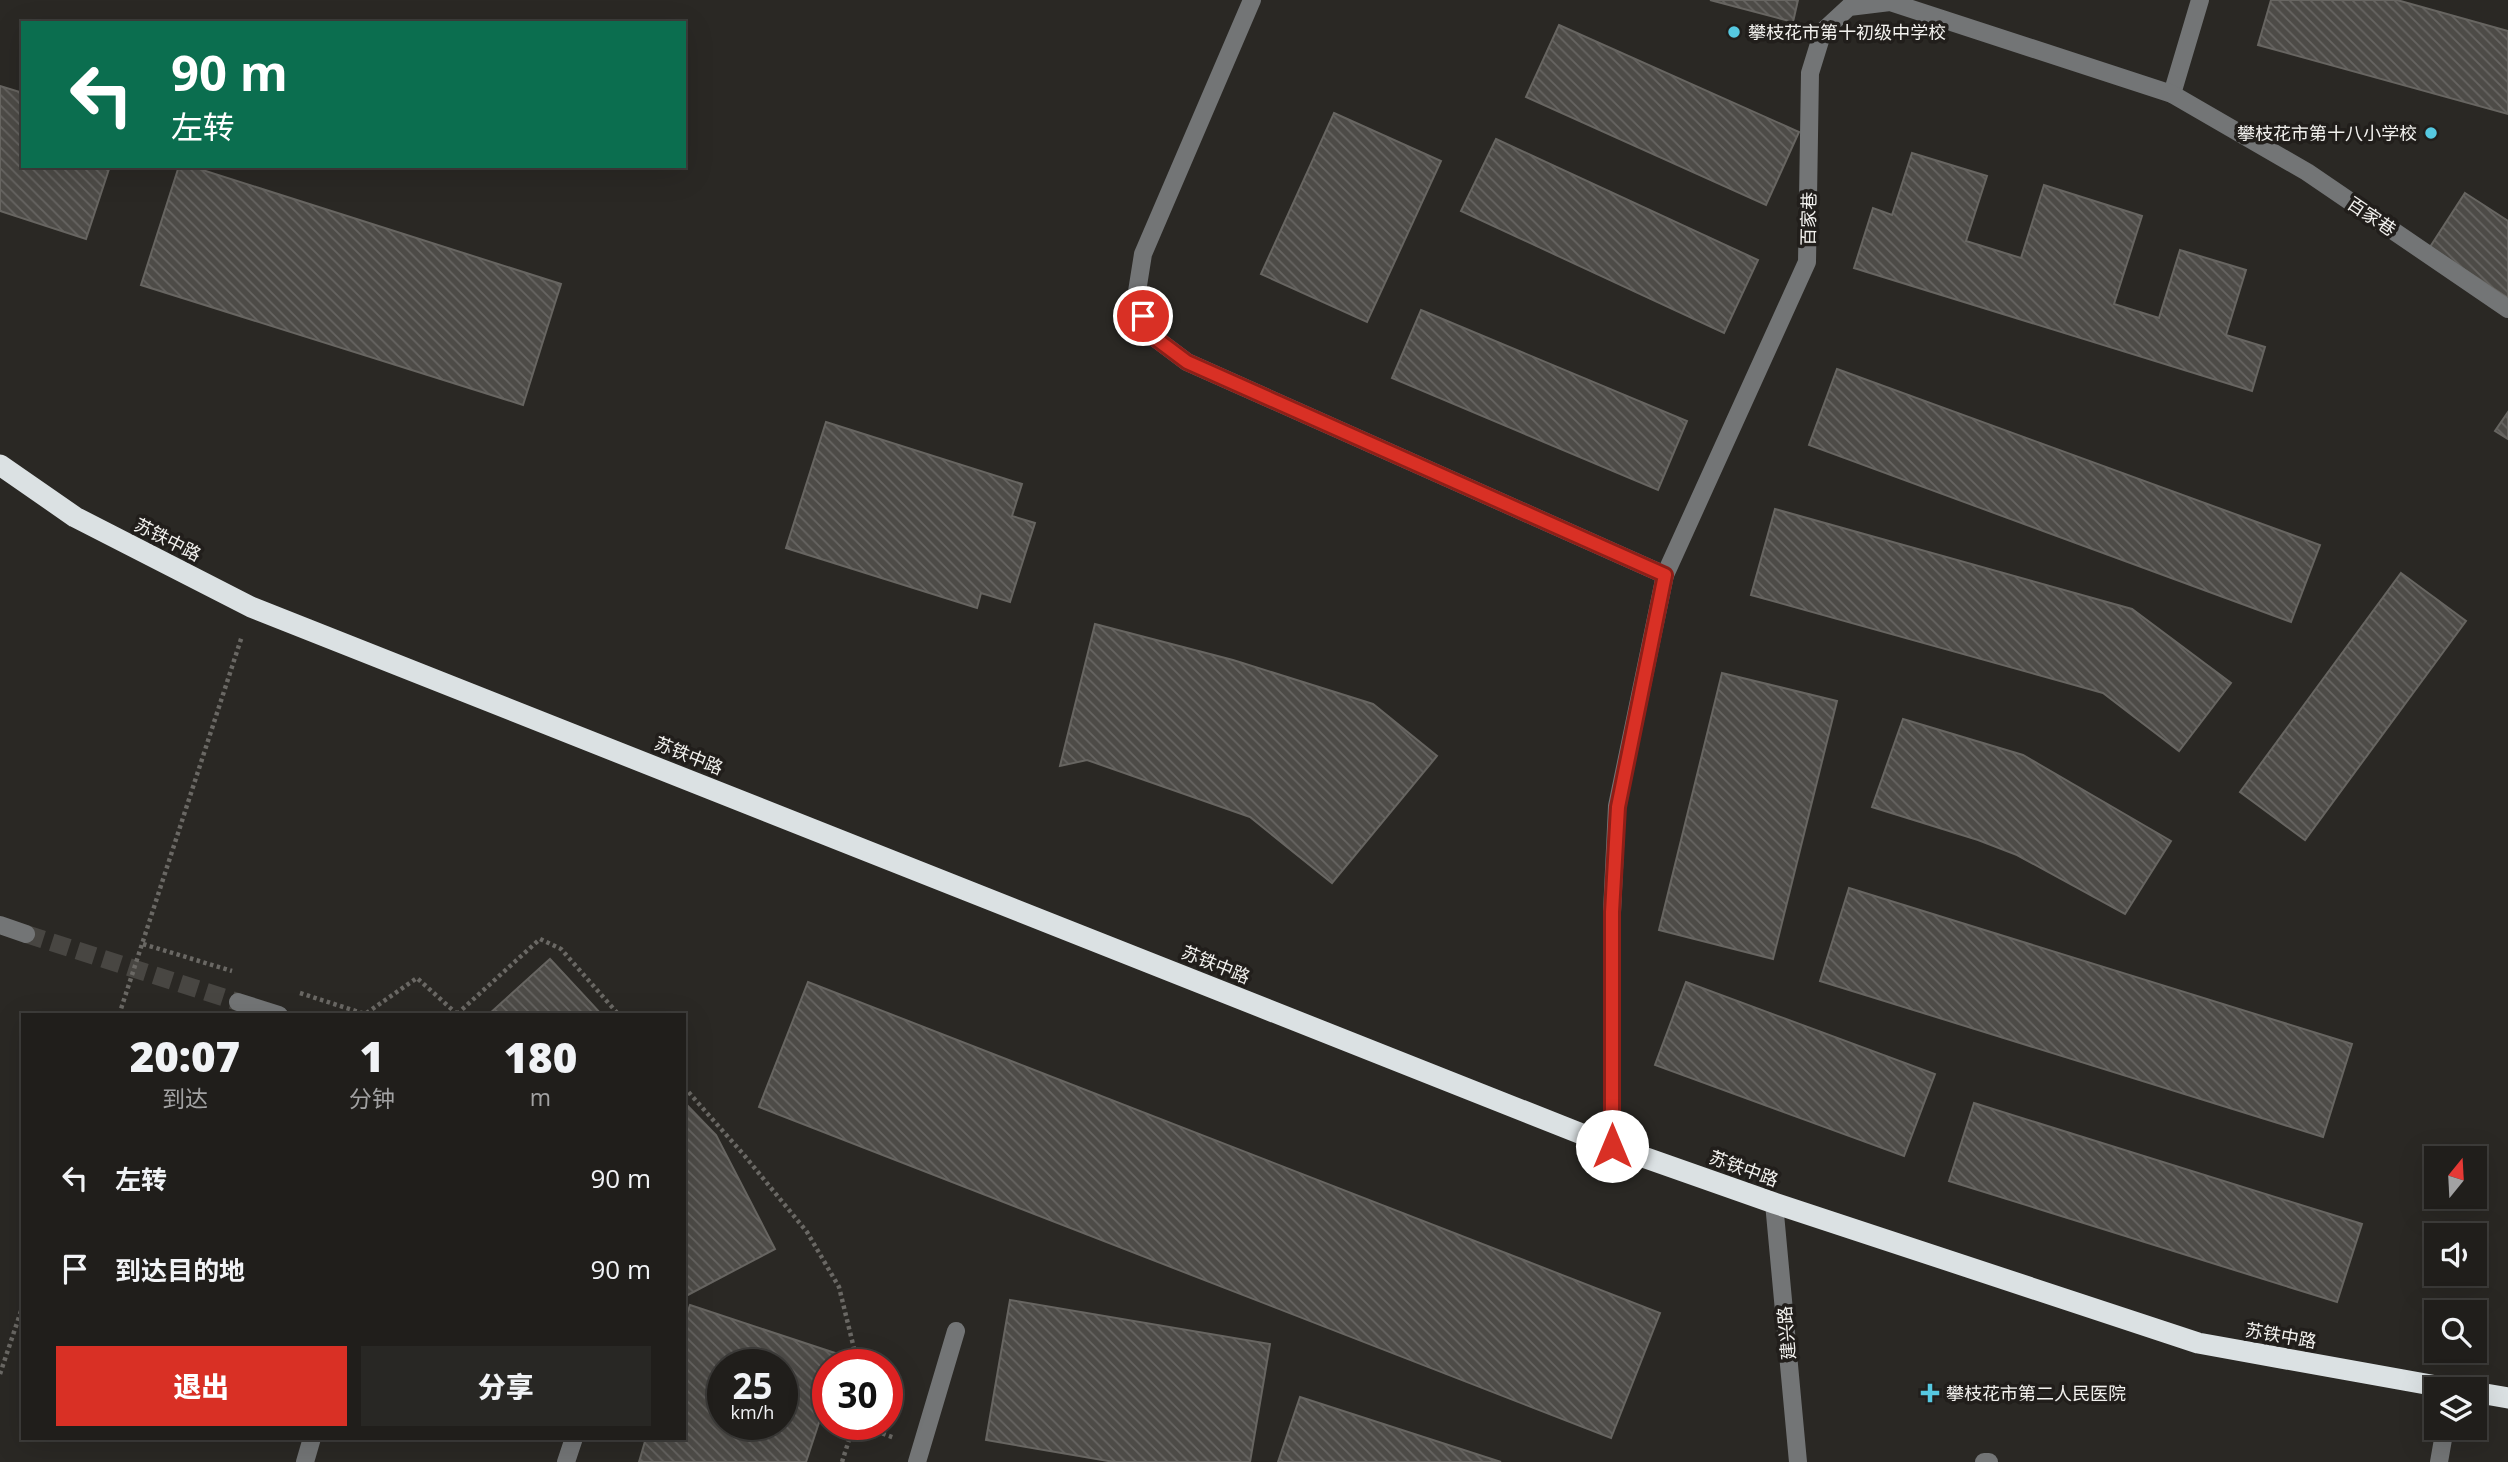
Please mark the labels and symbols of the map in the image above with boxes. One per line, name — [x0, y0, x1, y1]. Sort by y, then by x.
place label: 攀枝花市第十初级中学校 — [1748, 20, 1946, 44]
marker: 攀枝花市第十初级中学校 — [1726, 24, 1742, 40]
place label: 攀枝花市第十八小学校 — [2237, 121, 2417, 145]
marker: 攀枝花市第十八小学校 — [2423, 125, 2439, 141]
street label: 百家巷 — [2343, 191, 2401, 241]
street label: 百家巷 — [1796, 192, 1820, 246]
pin — [1113, 286, 1173, 346]
street label: 苏铁中路 — [130, 512, 206, 566]
street label: 苏铁中路 — [651, 730, 727, 780]
street label: 苏铁中路 — [1178, 939, 1254, 989]
position arrow — [1575, 1109, 1649, 1183]
street label: 苏铁中路 — [1706, 1144, 1782, 1192]
north arrow — [2424, 1146, 2487, 1209]
street label: 建兴路 — [1772, 1305, 1800, 1361]
street label: 苏铁中路 — [2243, 1317, 2319, 1353]
speed limit sign: 30 — [812, 1349, 903, 1440]
place label: 攀枝花市第二人民医院 — [1946, 1381, 2126, 1405]
marker: 攀枝花市第二人民医院 — [1920, 1383, 1940, 1403]

